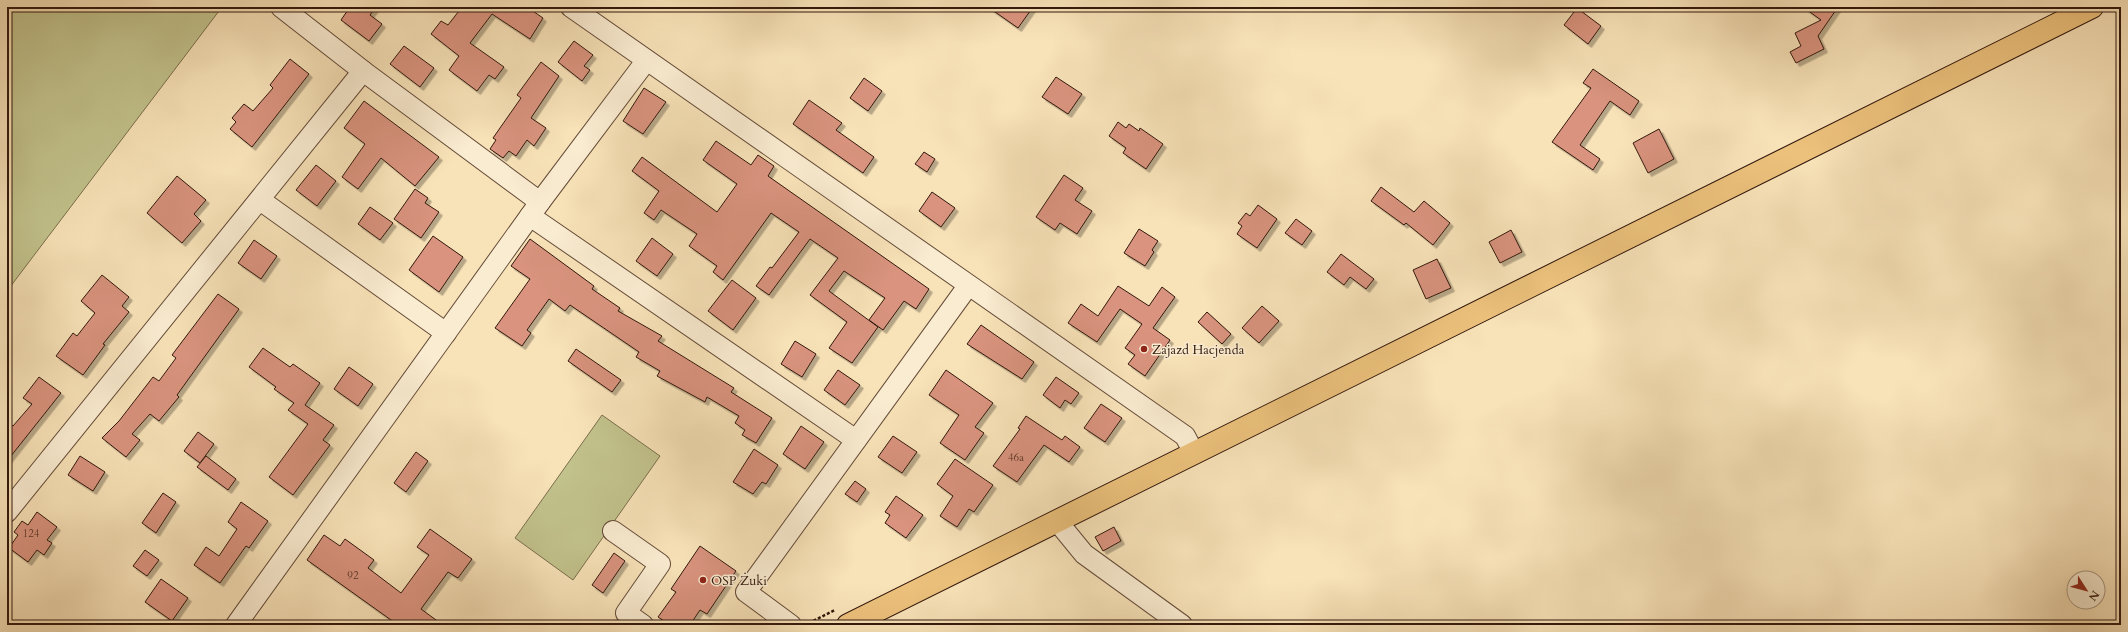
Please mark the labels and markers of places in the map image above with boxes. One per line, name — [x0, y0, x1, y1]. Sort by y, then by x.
place label: Zajazd Hacjenda — [1152, 341, 1245, 359]
marker: Zajazd Hacjenda — [1139, 344, 1149, 354]
place label: OSP Żuki — [711, 572, 767, 590]
marker: OSP Żuki — [698, 575, 708, 585]

